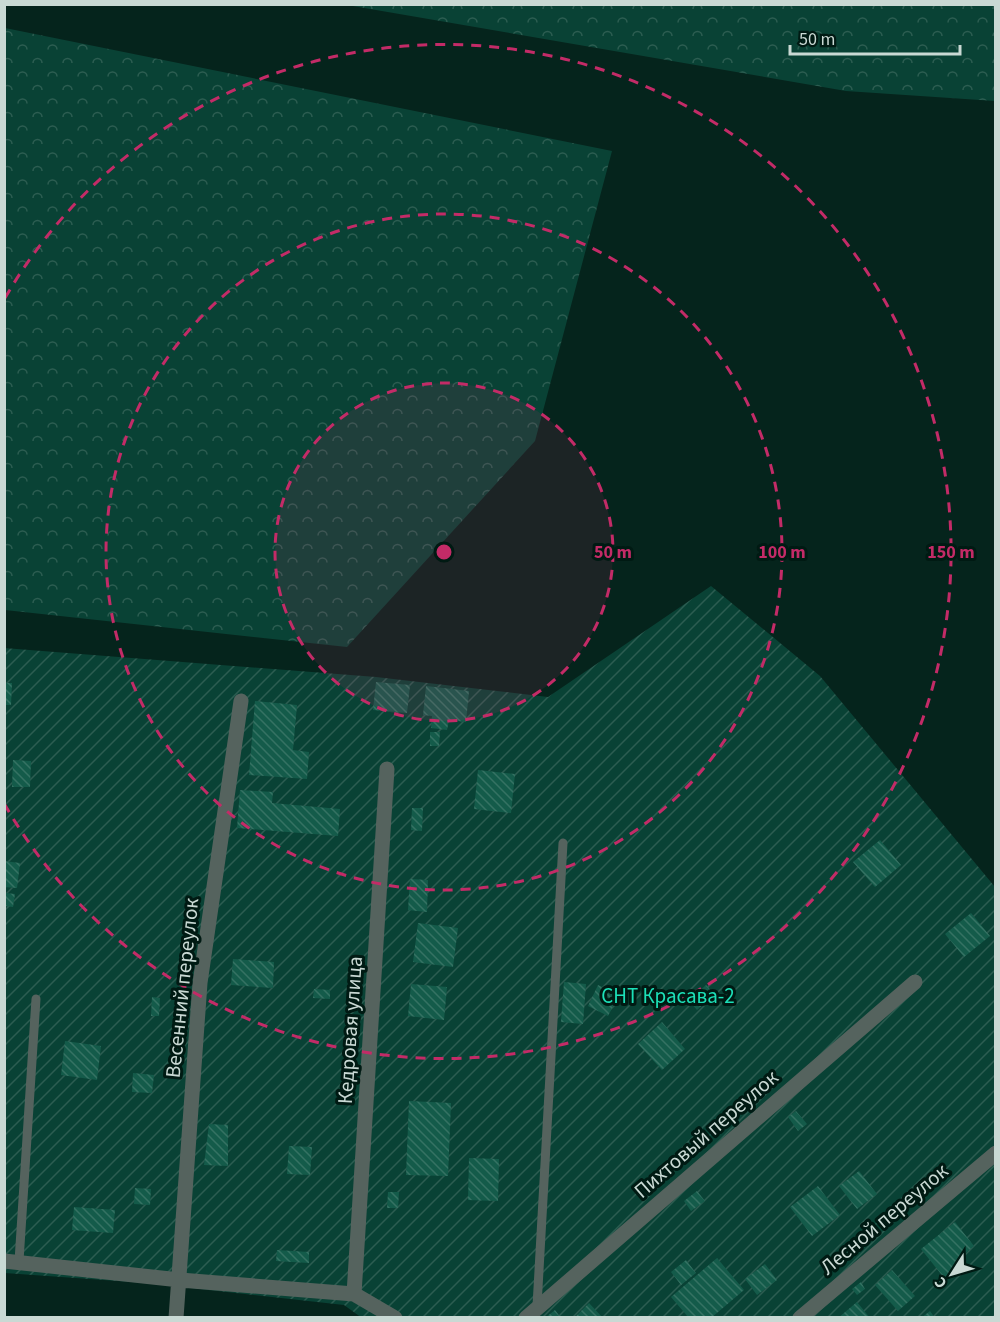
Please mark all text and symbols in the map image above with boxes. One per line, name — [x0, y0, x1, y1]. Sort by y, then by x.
scale bar — [790, 18, 960, 56]
text: 50 m — [799, 27, 835, 52]
text: 50 m — [594, 540, 632, 565]
text: 100 m — [758, 540, 806, 565]
text: 150 m — [927, 540, 975, 565]
centre of rings — [434, 542, 454, 562]
street label: Весенний переулок — [158, 896, 206, 1079]
street label: Кедровая улица — [330, 955, 370, 1105]
park label: СНТ Красава-2 — [601, 981, 735, 1011]
street label: Пихтовый переулок — [627, 1062, 785, 1205]
street label: Лесной переулок — [813, 1156, 955, 1282]
north arrow — [922, 1244, 982, 1304]
text: С — [929, 1272, 952, 1293]

